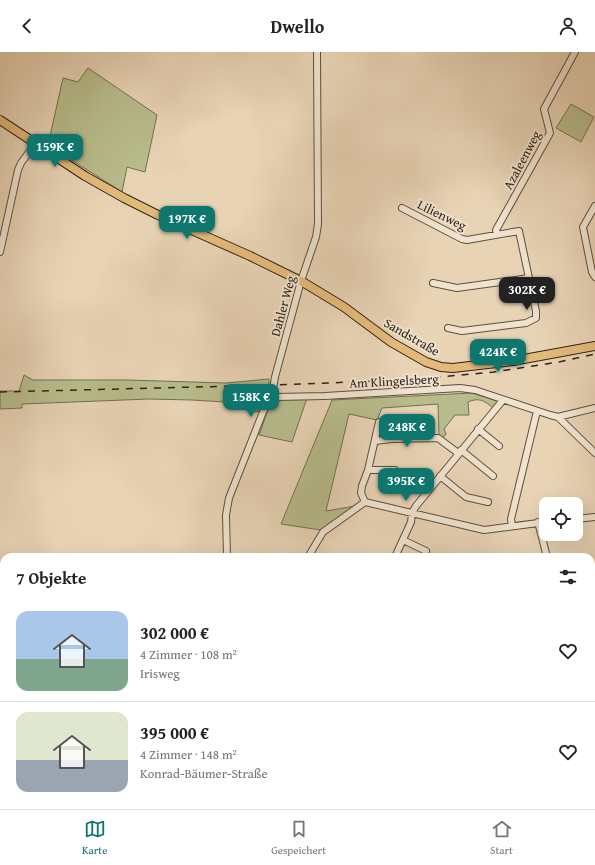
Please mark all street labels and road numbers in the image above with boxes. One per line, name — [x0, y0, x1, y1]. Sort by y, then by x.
street label: Azaleenweg — [498, 127, 546, 193]
street label: Lilienweg — [414, 195, 470, 235]
street label: Dahler Weg — [266, 273, 300, 339]
street label: Sandstraße — [381, 313, 443, 361]
street label: Am Klingelsberg — [349, 369, 440, 393]

